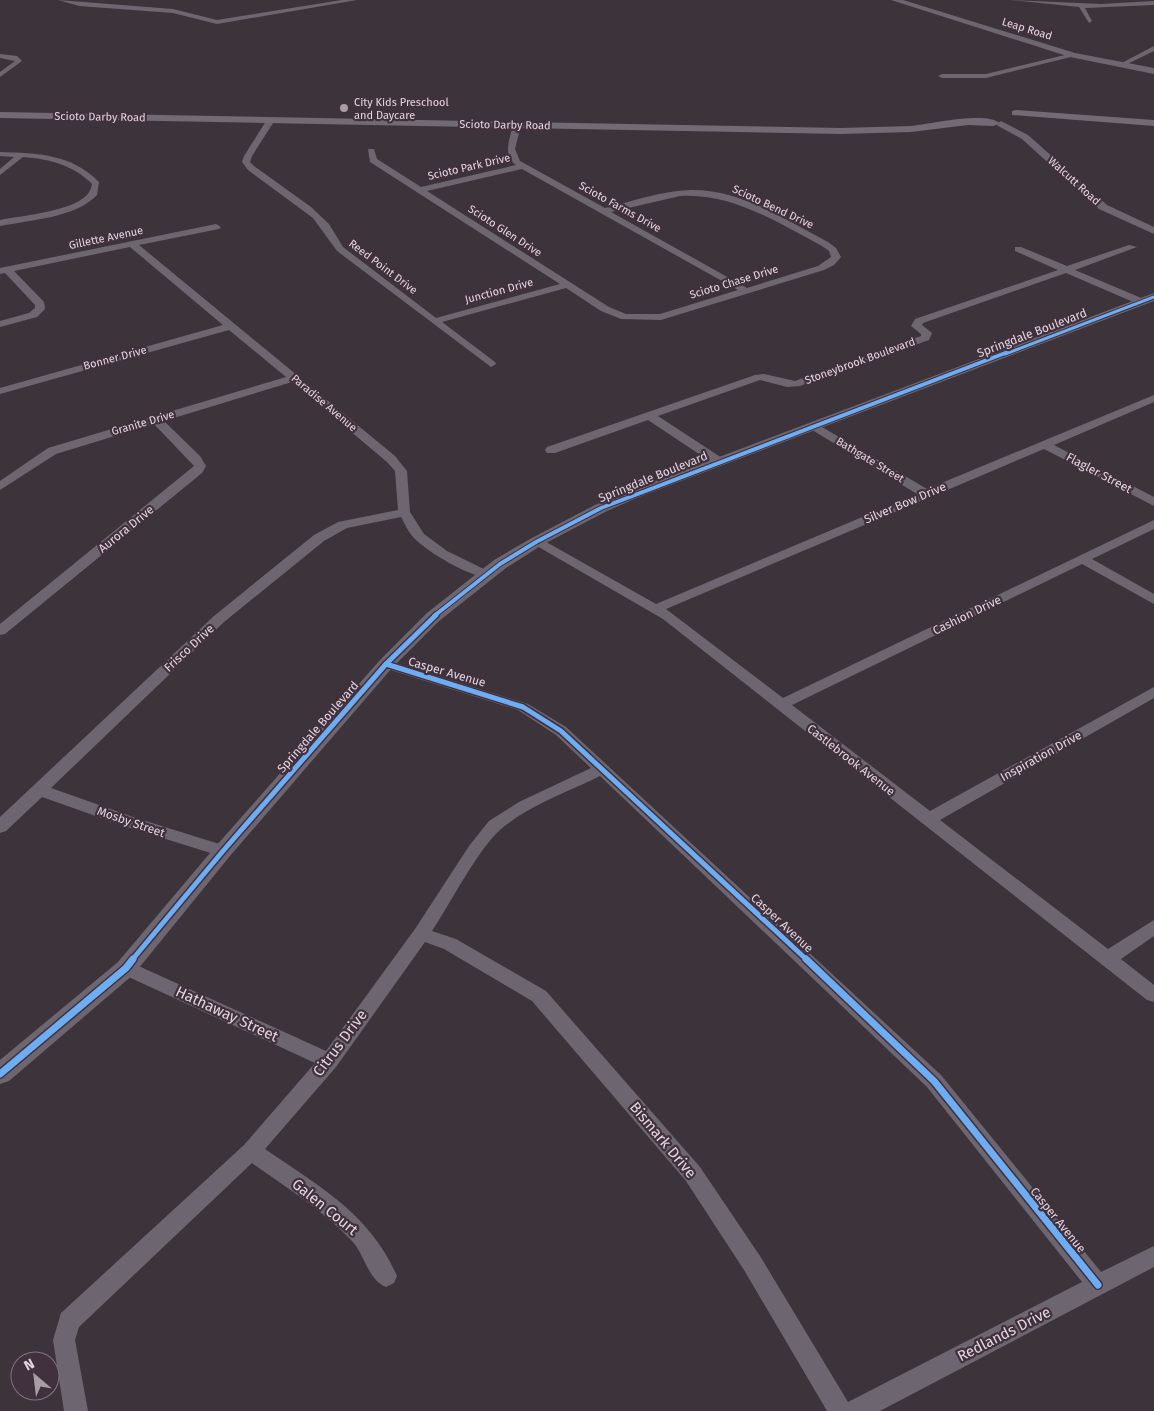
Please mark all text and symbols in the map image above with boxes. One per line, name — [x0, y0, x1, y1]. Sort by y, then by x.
street label: Leap Road — [1000, 15, 1054, 43]
place label: City Kids Preschool and Daycare — [354, 96, 449, 122]
marker: City Kids Preschool and Daycare — [338, 102, 350, 114]
street label: Scioto Darby Road — [54, 110, 146, 124]
street label: Scioto Darby Road — [459, 118, 551, 132]
street label: Scioto Park Drive — [426, 151, 512, 183]
street label: Walcutt Road — [1045, 154, 1103, 208]
street label: Scioto Farms Drive — [577, 179, 663, 235]
street label: Scioto Bend Drive — [730, 182, 816, 232]
street label: Scioto Glen Drive — [466, 202, 544, 260]
street label: Gillette Avenue — [68, 224, 144, 252]
street label: Reed Point Drive — [346, 237, 420, 297]
street label: Scioto Chase Drive — [688, 262, 780, 302]
street label: Junction Drive — [463, 276, 535, 306]
street label: Springdale Boulevard — [975, 306, 1089, 360]
street label: Stoneybrook Boulevard — [803, 335, 917, 387]
street label: Bonner Drive — [82, 343, 148, 373]
street label: Paradise Avenue — [288, 372, 360, 434]
street label: Granite Drive — [110, 408, 176, 438]
street label: Bathgate Street — [834, 435, 906, 485]
street label: Springdale Boulevard — [596, 449, 710, 505]
street label: Flagler Street — [1064, 450, 1135, 496]
street label: Silver Bow Drive — [862, 479, 948, 527]
street label: Aurora Drive — [95, 502, 157, 556]
street label: Cashion Drive — [931, 592, 1003, 638]
street label: Frisco Drive — [161, 621, 217, 675]
street label: Casper Avenue — [407, 654, 487, 690]
street label: Springdale Boulevard — [275, 678, 361, 776]
street label: Castlebrook Avenue — [804, 721, 898, 799]
street label: Inspiration Drive — [998, 728, 1084, 784]
street label: Mosby Street — [95, 804, 167, 840]
street label: Casper Avenue — [748, 891, 816, 955]
street label: Hathaway Street — [173, 982, 282, 1046]
street label: Citrus Drive — [309, 1006, 371, 1080]
street label: Bismark Drive — [626, 1098, 700, 1182]
street label: Galen Court — [288, 1175, 362, 1239]
street label: Casper Avenue — [1027, 1185, 1089, 1255]
street label: Redlands Drive — [954, 1303, 1054, 1365]
north arrow — [10, 1351, 60, 1401]
text: N — [21, 1355, 37, 1375]

